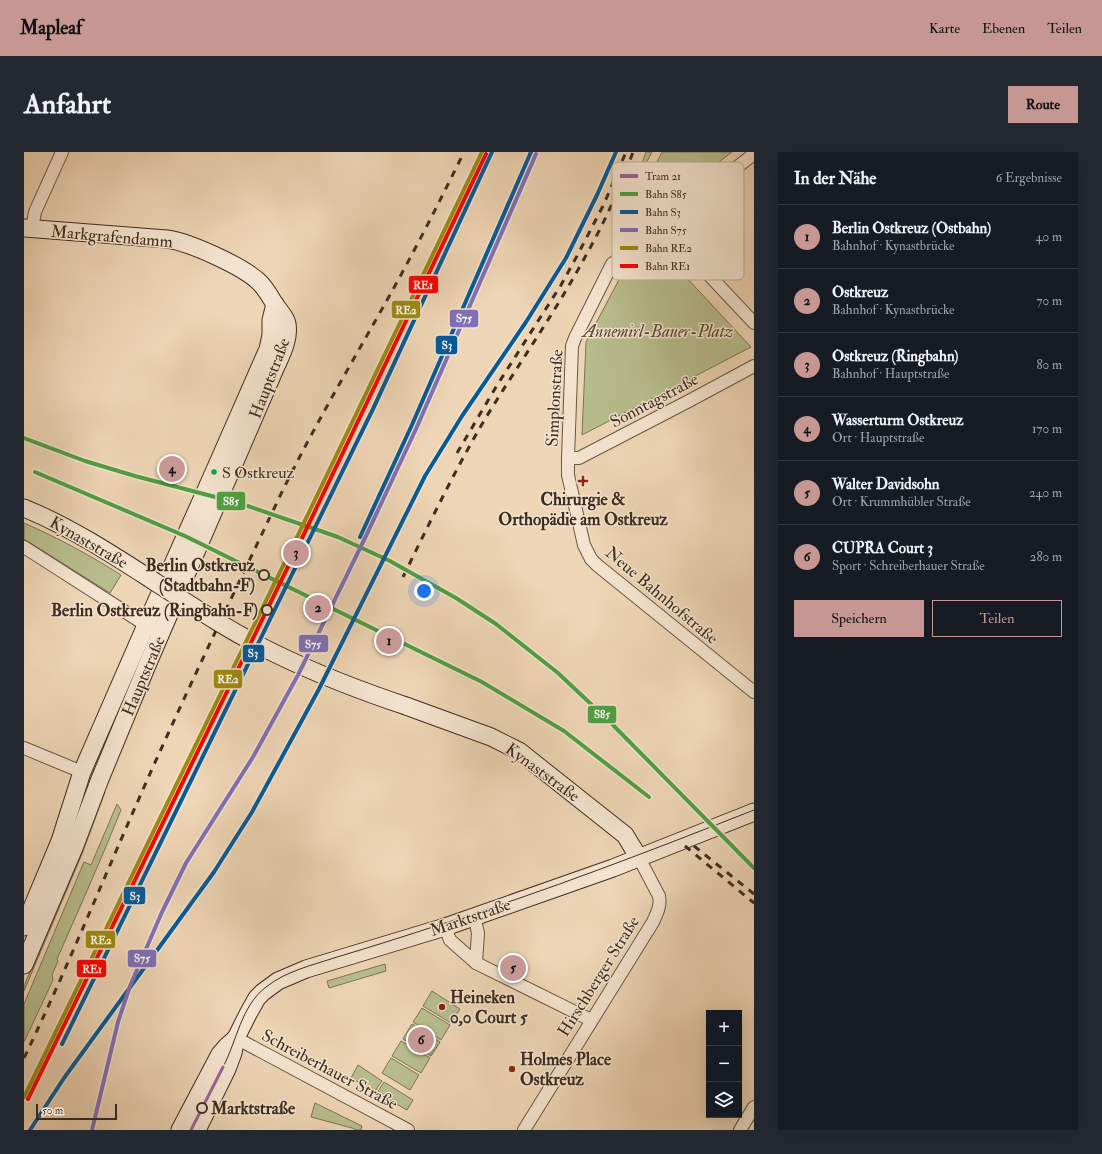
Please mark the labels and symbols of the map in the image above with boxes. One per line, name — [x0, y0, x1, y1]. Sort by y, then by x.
legend — [612, 162, 744, 280]
text: Tram 21 — [645, 170, 681, 183]
text: Bahn S85 — [645, 188, 687, 201]
text: Bahn S3 — [645, 206, 681, 219]
street label: Markgrafendamm — [50, 221, 174, 252]
text: Bahn S75 — [645, 224, 687, 237]
text: Bahn RE2 — [645, 242, 692, 255]
text: Bahn RE1 — [645, 260, 690, 273]
line badge: RE1 — [408, 275, 439, 294]
text: RE1 — [413, 279, 433, 292]
line badge: RE2 — [391, 300, 421, 319]
text: RE2 — [395, 304, 417, 317]
line badge: S75 — [449, 309, 479, 328]
text: S75 — [456, 312, 472, 325]
park label: Annemirl-Bauer-Platz — [581, 321, 734, 342]
street label: Hauptstraße — [244, 335, 295, 422]
line badge: S3 — [435, 335, 458, 355]
text: S3 — [442, 339, 452, 352]
street label: Simplonstraße — [541, 349, 569, 447]
street label: Sonntagstraße — [607, 368, 702, 432]
pin: 4 — [159, 454, 185, 484]
place label: S Ostkreuz — [222, 463, 295, 483]
marker: S Ostkreuz — [209, 467, 219, 477]
marker: Chirurgie & Orthopädie am Ostkreuz — [577, 475, 589, 487]
place label: Chirurgie & Orthopädie am Ostkreuz — [498, 489, 668, 531]
line badge: S85 — [216, 491, 246, 511]
text: S85 — [223, 495, 239, 508]
street label: Kynaststraße — [45, 512, 132, 574]
pin: 3 — [283, 538, 309, 568]
street label: Neue Bahnhofstraße — [601, 542, 722, 649]
place label: Berlin Ostkreuz (Stadtbahn-F) — [146, 555, 256, 597]
marker: Berlin Ostkreuz (Stadtbahn-F) — [258, 569, 270, 581]
your location — [414, 581, 434, 601]
pin: 2 — [305, 593, 331, 623]
place label: Berlin Ostkreuz (Ringbahn-F) — [51, 600, 258, 622]
marker: Berlin Ostkreuz (Ringbahn-F) — [261, 604, 273, 616]
pin: 1 — [376, 626, 402, 656]
street label: Hauptstraße — [117, 633, 171, 720]
line badge: S75 — [298, 634, 329, 653]
text: S75 — [305, 638, 321, 651]
line badge: S3 — [242, 644, 265, 663]
text: S3 — [248, 647, 258, 660]
line badge: RE2 — [213, 669, 243, 689]
text: RE2 — [217, 673, 239, 686]
line badge: S85 — [587, 705, 617, 724]
text: S85 — [594, 708, 610, 721]
street label: Kynaststraße — [501, 738, 584, 807]
line badge: S3 — [123, 886, 146, 905]
text: S3 — [130, 890, 140, 903]
street label: Marktstraße — [427, 894, 513, 941]
street label: Hirschberger Straße — [553, 912, 644, 1040]
line badge: RE2 — [85, 930, 116, 949]
text: RE2 — [90, 934, 112, 947]
line badge: S75 — [127, 949, 157, 968]
text: S75 — [134, 952, 150, 965]
pin: 5 — [500, 953, 526, 983]
line badge: RE1 — [76, 959, 107, 978]
text: RE1 — [82, 963, 102, 976]
place label: Heineken 0,0 Court 5 — [450, 987, 528, 1028]
marker: Heineken 0,0 Court 5 — [437, 1002, 447, 1012]
street label: Schreiberhauer Straße — [258, 1025, 401, 1114]
pin: 6 — [408, 1025, 434, 1055]
place label: Holmes Place Ostkreuz — [520, 1049, 612, 1090]
marker: Holmes Place Ostkreuz — [507, 1064, 517, 1074]
place label: Marktstraße — [210, 1098, 296, 1119]
scale bar — [36, 1102, 117, 1121]
marker: Marktstraße — [196, 1102, 208, 1114]

